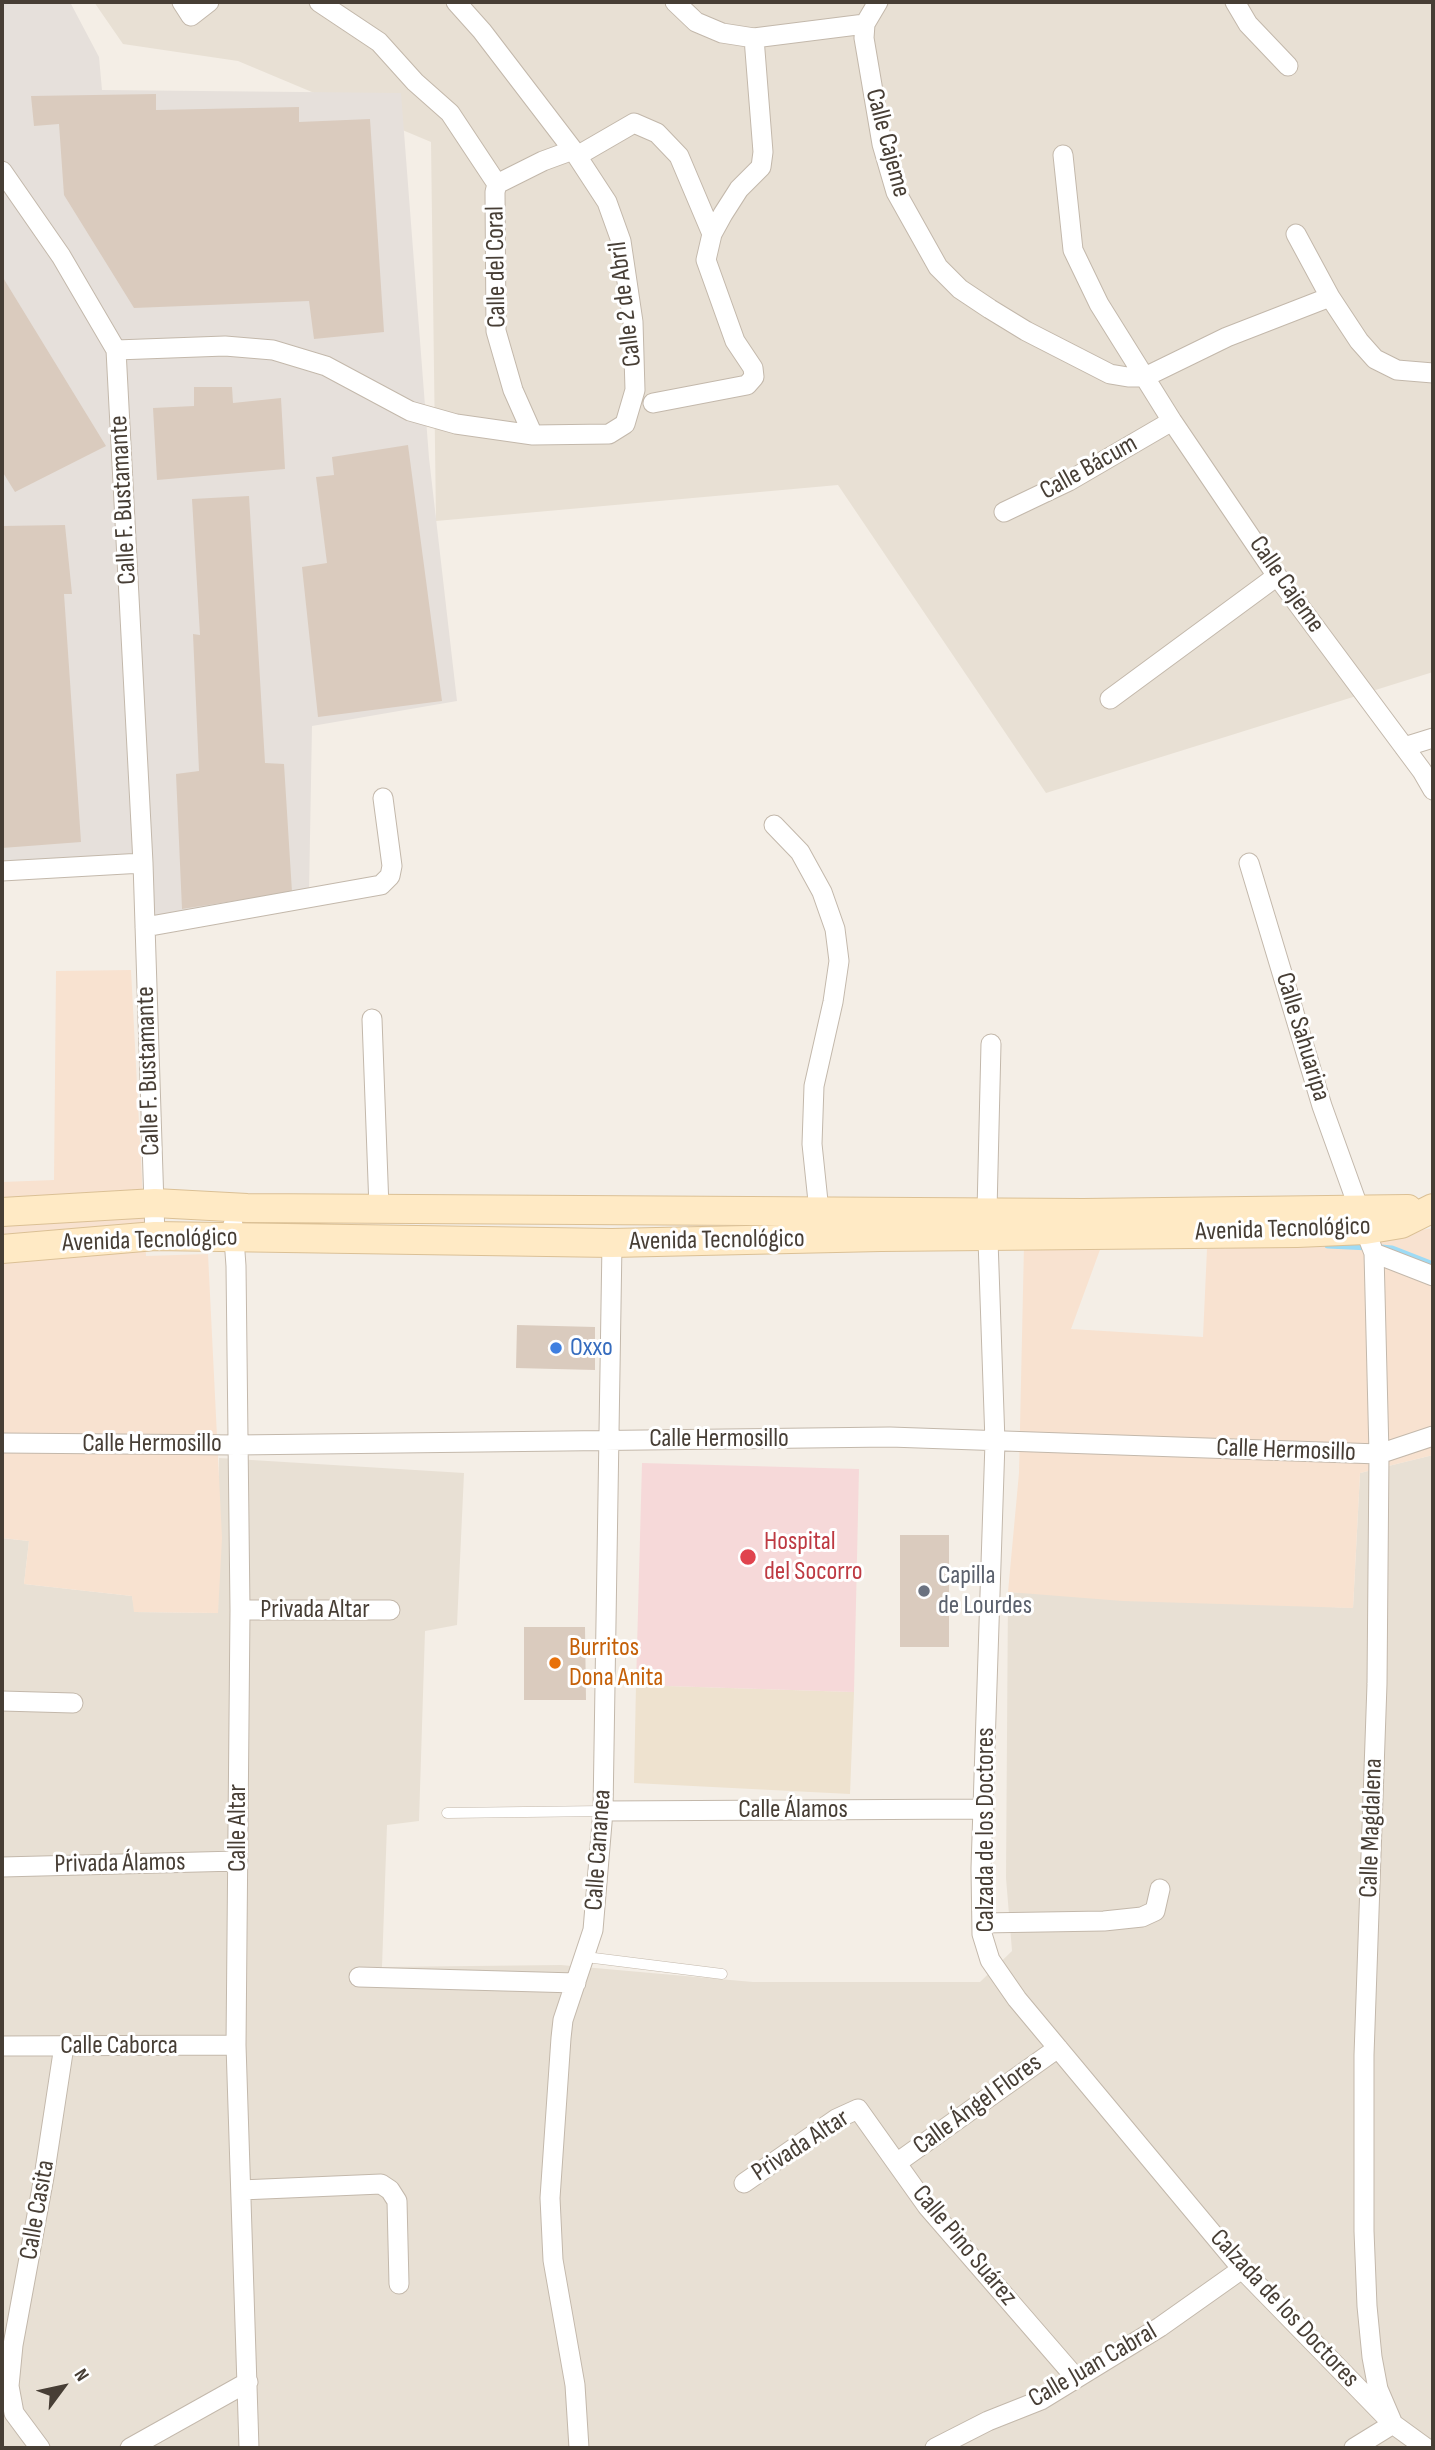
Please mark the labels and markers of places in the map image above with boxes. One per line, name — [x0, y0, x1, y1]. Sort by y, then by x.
place label: Oxxo — [570, 1332, 613, 1364]
marker: Oxxo — [548, 1340, 564, 1356]
place label: Hospital del Socorro — [764, 1526, 863, 1588]
marker: Hospital del Socorro — [738, 1547, 758, 1567]
place label: Capilla de Lourdes — [938, 1560, 1032, 1622]
marker: Capilla de Lourdes — [916, 1583, 932, 1599]
place label: Burritos Dona Anita — [569, 1632, 663, 1694]
marker: Burritos Dona Anita — [547, 1655, 563, 1671]

